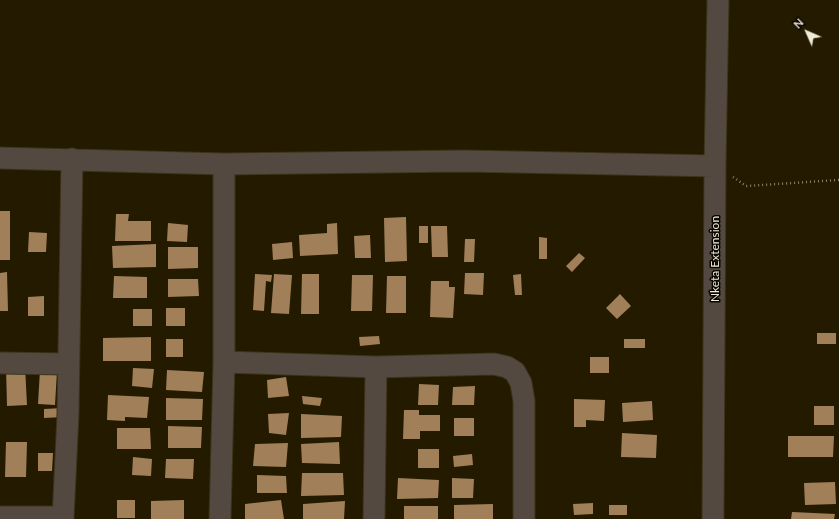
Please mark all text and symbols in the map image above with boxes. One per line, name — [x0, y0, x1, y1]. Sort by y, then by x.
north arrow — [787, 12, 827, 52]
text: N — [791, 16, 806, 31]
street label: Nketa Extension — [708, 216, 722, 302]

